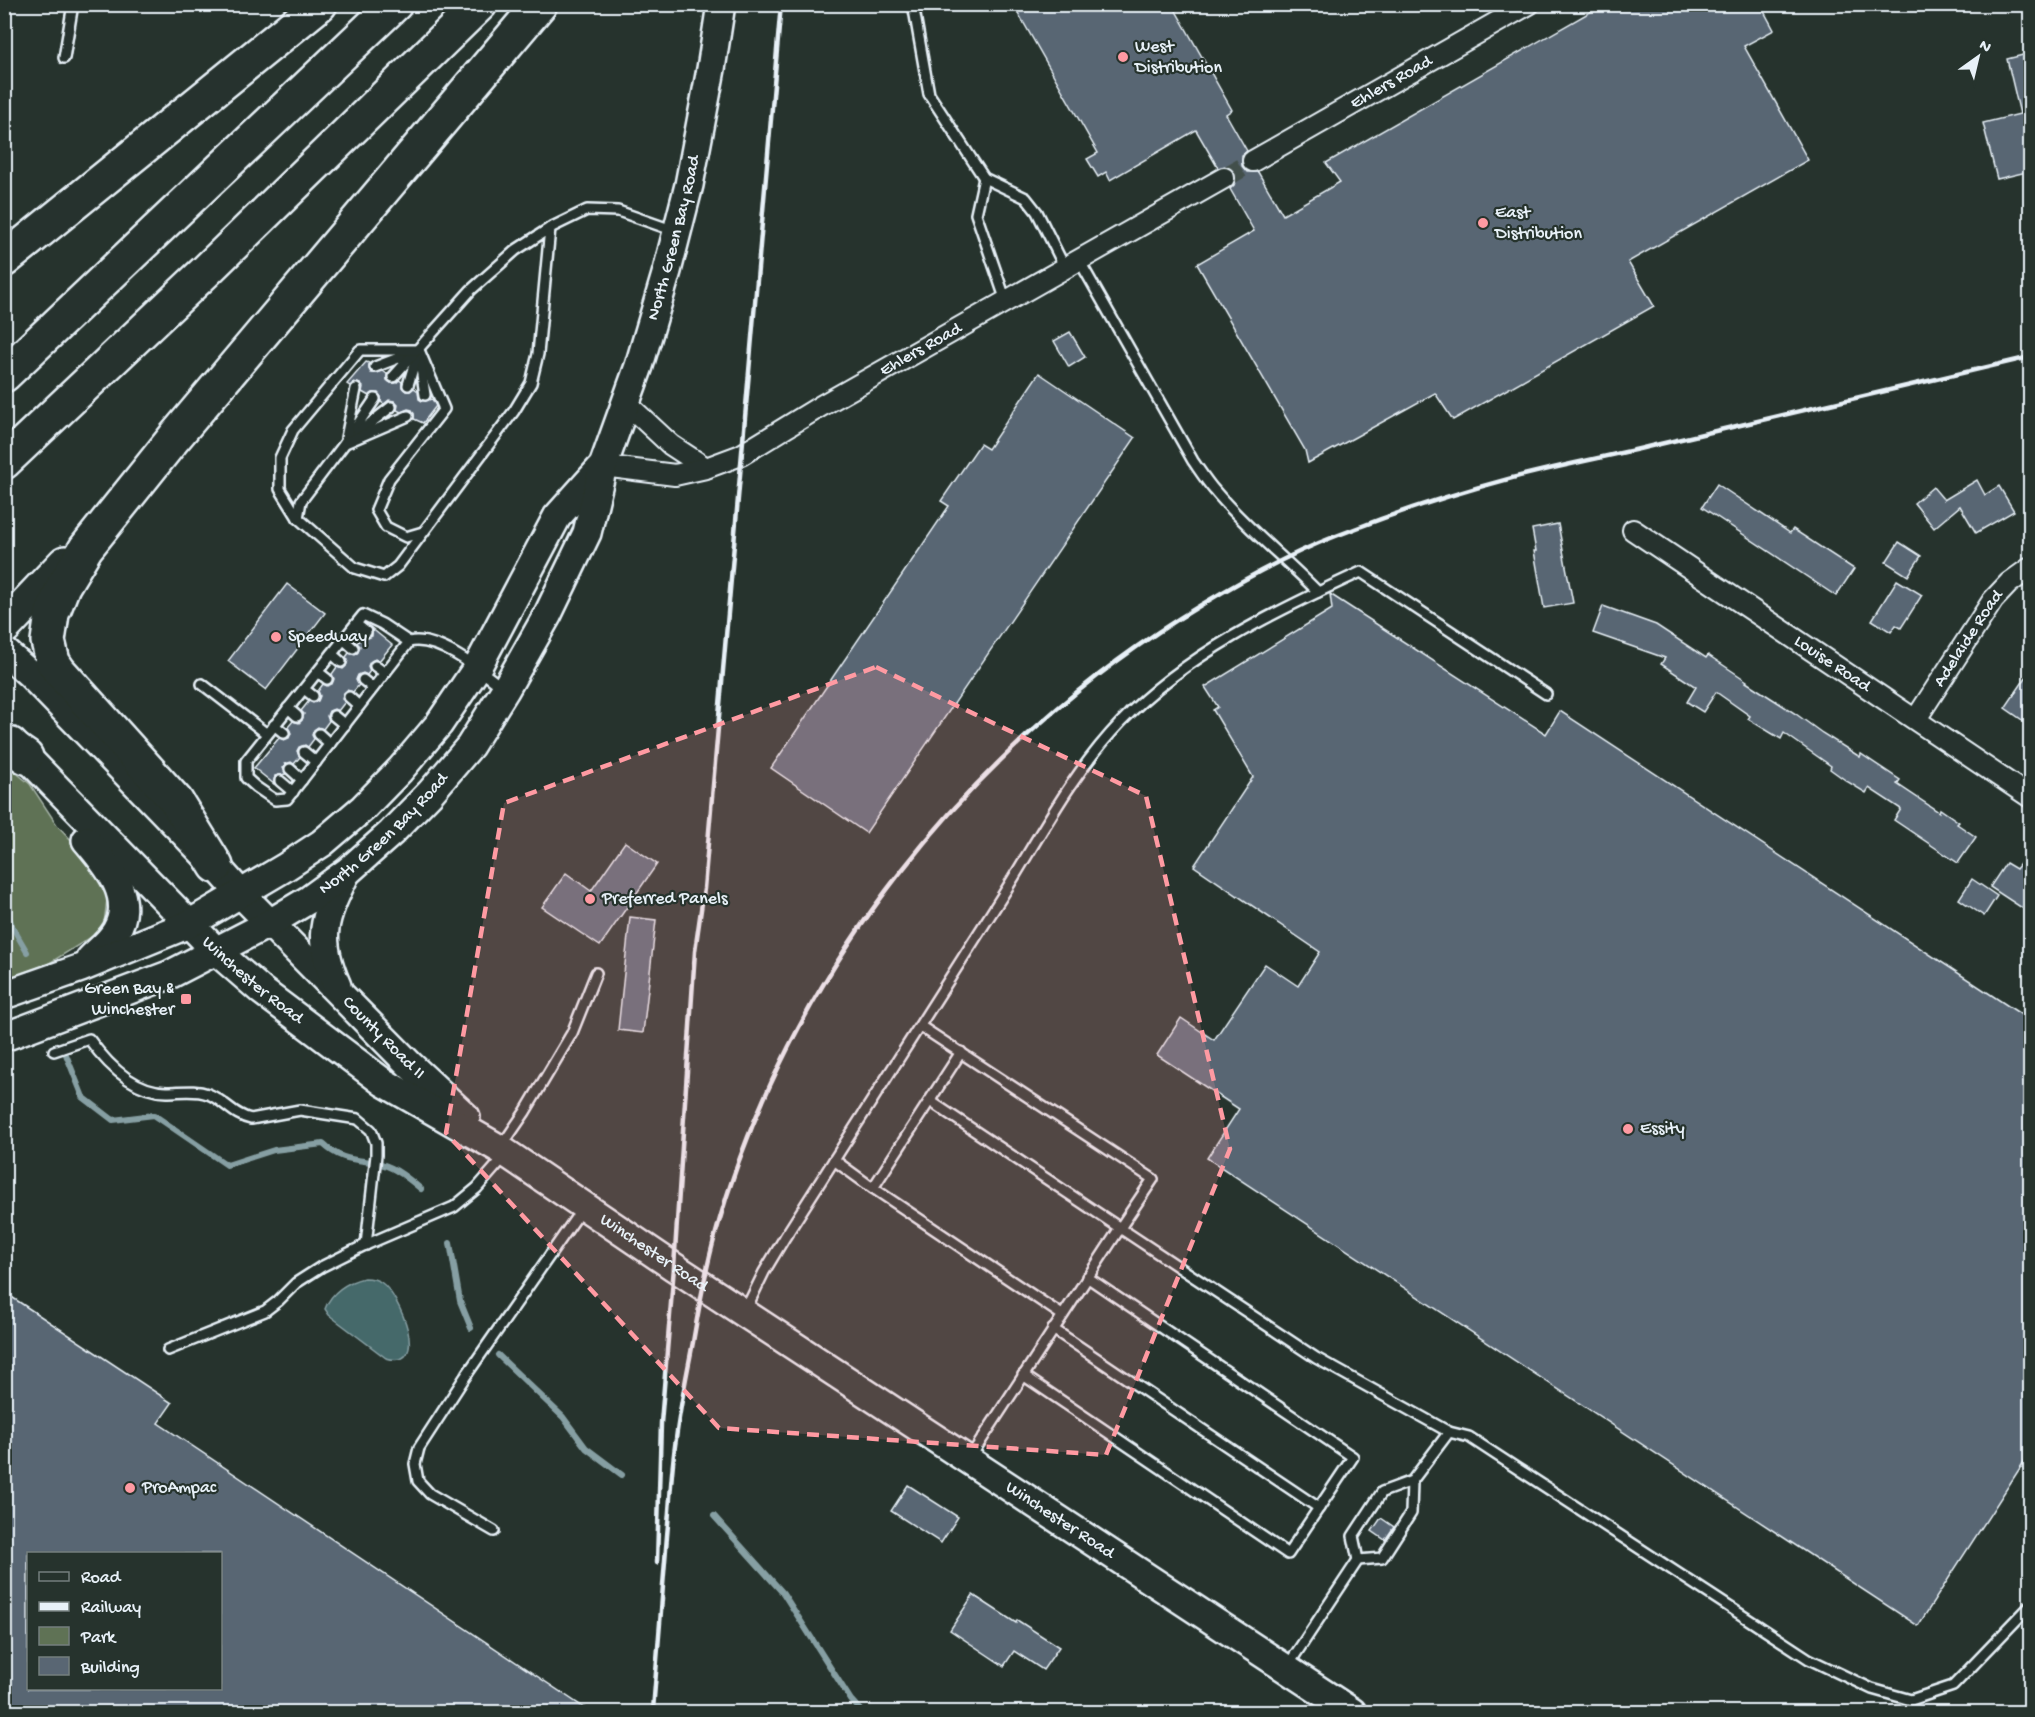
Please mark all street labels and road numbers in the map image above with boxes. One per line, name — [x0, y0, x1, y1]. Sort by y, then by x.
street label: Ehlers Road — [1347, 50, 1437, 114]
street label: North Green Bay Road — [643, 152, 705, 323]
street label: Ehlers Road — [876, 317, 967, 381]
street label: Adelaide Road — [1929, 584, 2009, 691]
street label: Louise Road — [1790, 631, 1876, 698]
street label: North Green Bay Road — [315, 768, 454, 899]
street label: Winchester Road — [197, 932, 309, 1030]
street label: County Road II — [338, 992, 429, 1084]
street label: Winchester Road — [596, 1209, 713, 1298]
street label: Winchester Road — [1001, 1477, 1120, 1564]

